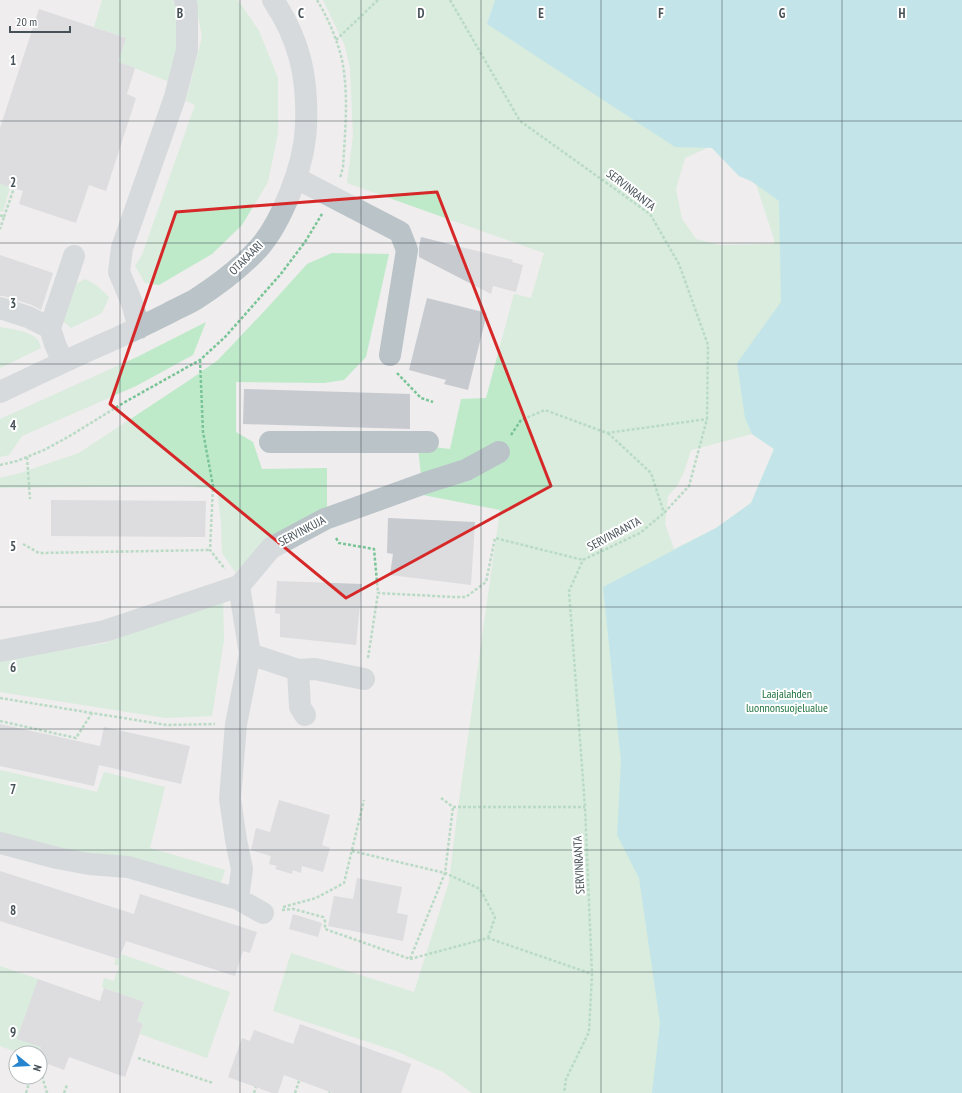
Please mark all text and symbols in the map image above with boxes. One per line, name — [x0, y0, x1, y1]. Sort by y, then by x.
text: B — [177, 5, 183, 22]
text: C — [298, 5, 304, 22]
text: D — [418, 5, 425, 22]
text: E — [538, 5, 544, 22]
text: F — [658, 5, 664, 22]
text: G — [779, 5, 786, 22]
text: H — [899, 5, 906, 22]
scale bar — [10, 8, 70, 34]
text: 20 m — [16, 14, 37, 29]
text: 1 — [10, 52, 16, 69]
street label: SERVINRANTA — [604, 166, 659, 214]
text: 2 — [10, 174, 16, 191]
street label: OTAKAARI — [225, 237, 266, 278]
text: 3 — [10, 295, 16, 312]
text: 4 — [10, 417, 17, 434]
street label: SERVINKUJA — [276, 512, 328, 549]
street label: SERVINRANTA — [584, 513, 643, 554]
text: 5 — [10, 538, 16, 555]
text: 6 — [10, 659, 16, 676]
park label: Laajalahden luonnonsuojelualue — [746, 686, 828, 715]
text: 7 — [10, 781, 16, 798]
street label: SERVINRANTA — [569, 835, 588, 895]
text: 8 — [10, 902, 16, 919]
text: 9 — [10, 1024, 16, 1041]
north arrow — [8, 1045, 48, 1085]
text: N — [30, 1063, 45, 1073]

